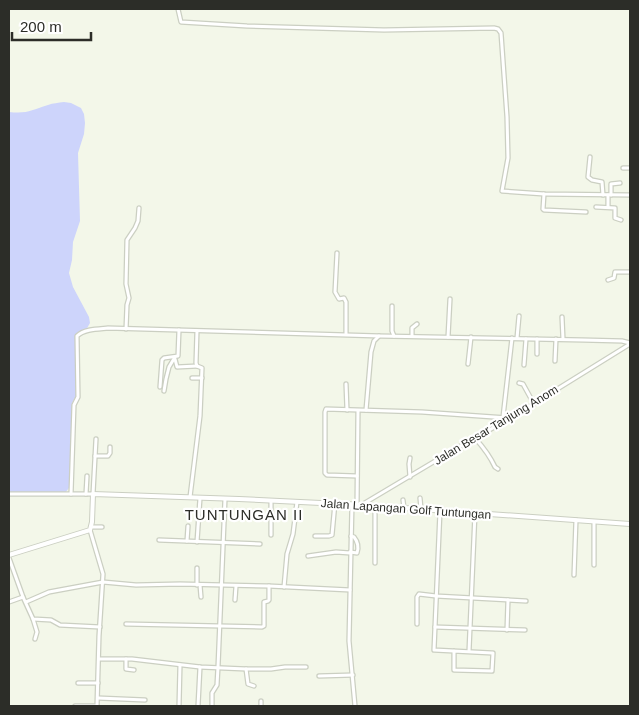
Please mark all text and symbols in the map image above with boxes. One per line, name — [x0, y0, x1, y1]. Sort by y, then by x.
scale bar — [12, 10, 91, 42]
text: 200 m — [20, 18, 62, 35]
street label: Jalan Besar Tanjung Anom — [431, 382, 561, 468]
street label: Jalan Lapangan Golf Tuntungan — [320, 496, 492, 522]
district label: TUNTUNGAN II — [185, 506, 303, 523]

